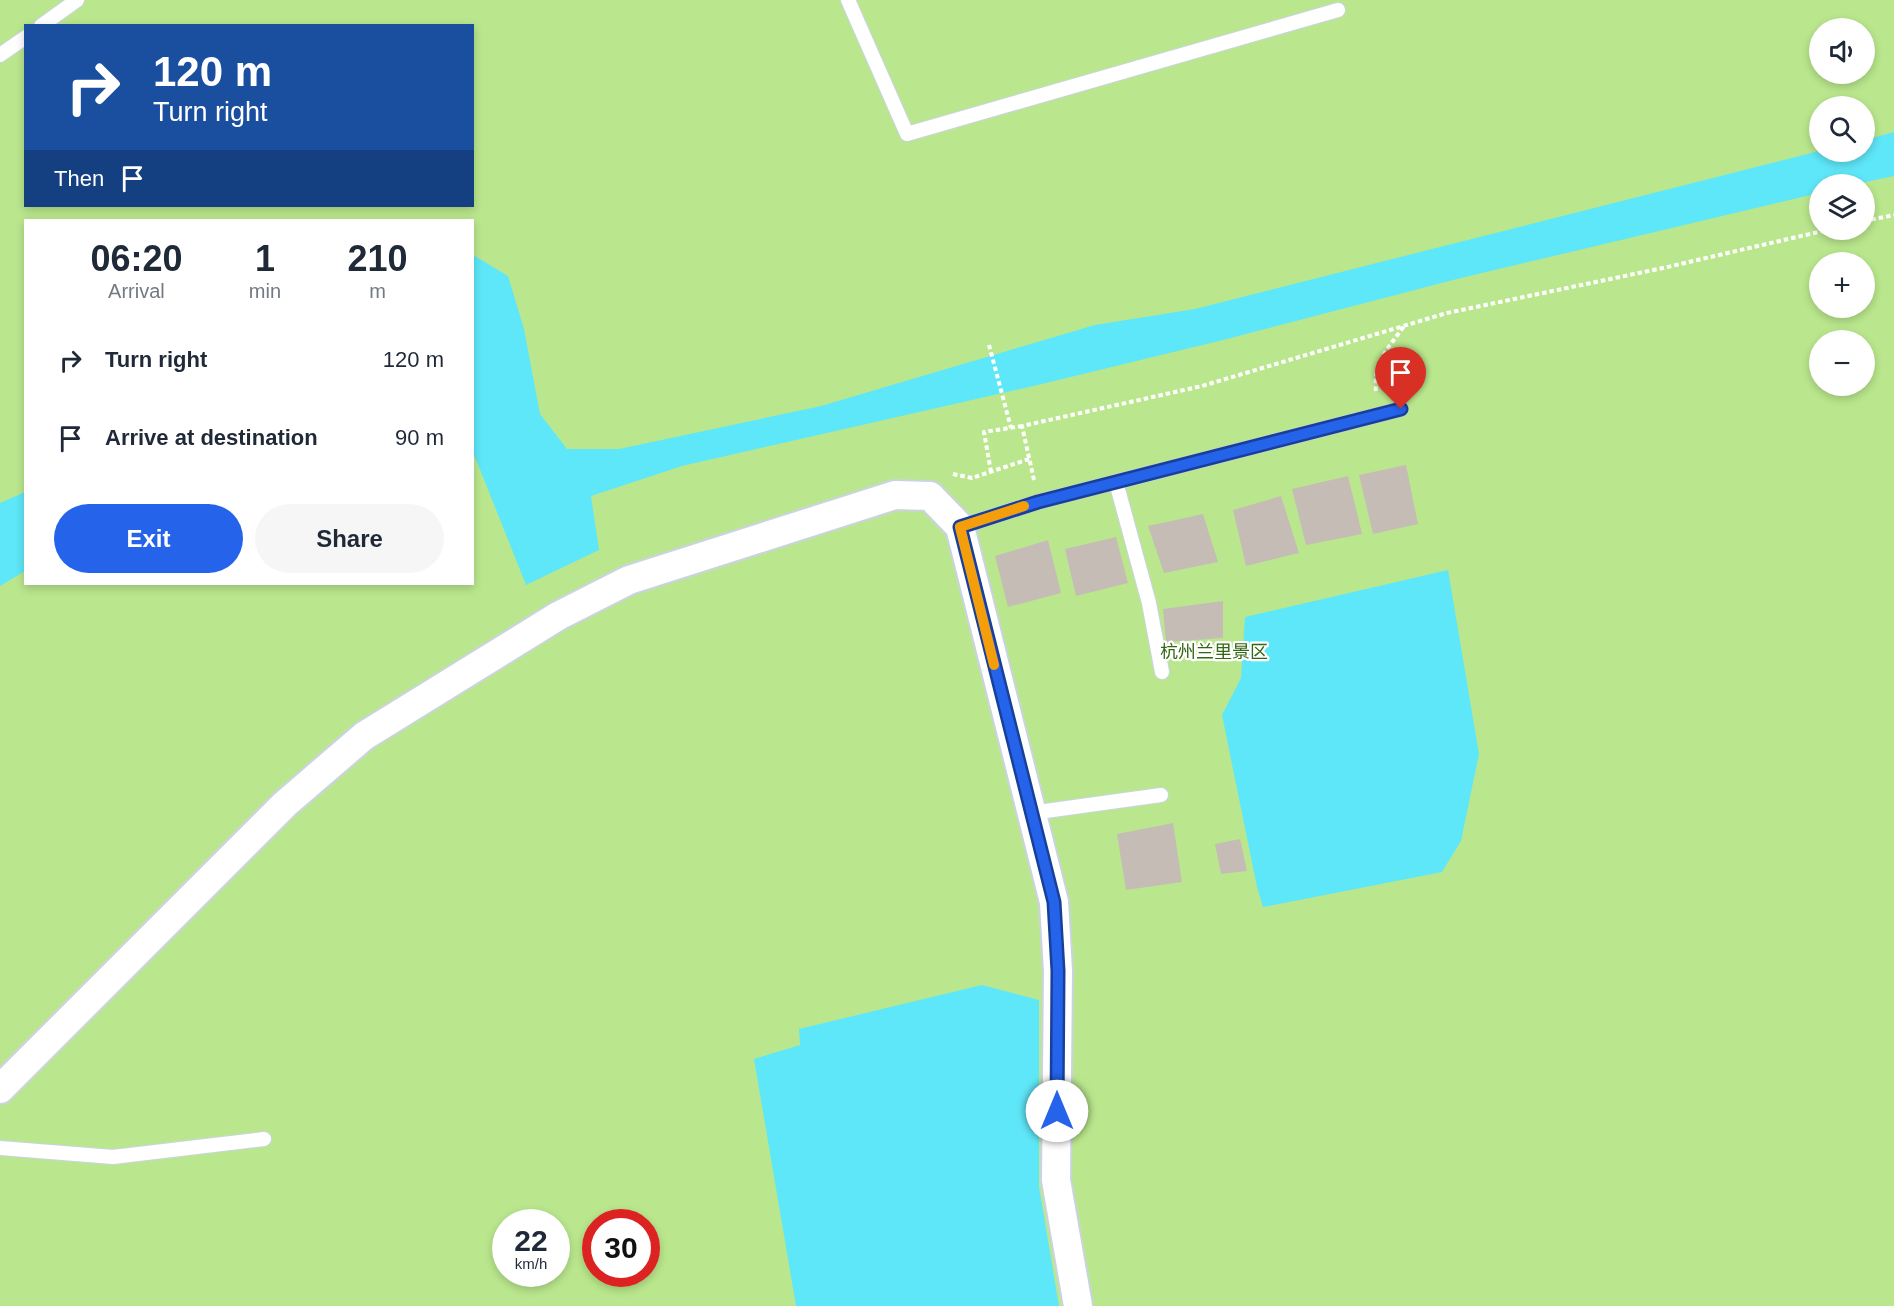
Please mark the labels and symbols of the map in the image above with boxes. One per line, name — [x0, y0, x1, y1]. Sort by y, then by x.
pin — [1375, 347, 1426, 409]
park label: 杭州兰里景区 — [1160, 642, 1268, 662]
position arrow — [1025, 1079, 1089, 1143]
speed limit sign: 30 — [582, 1209, 660, 1287]

